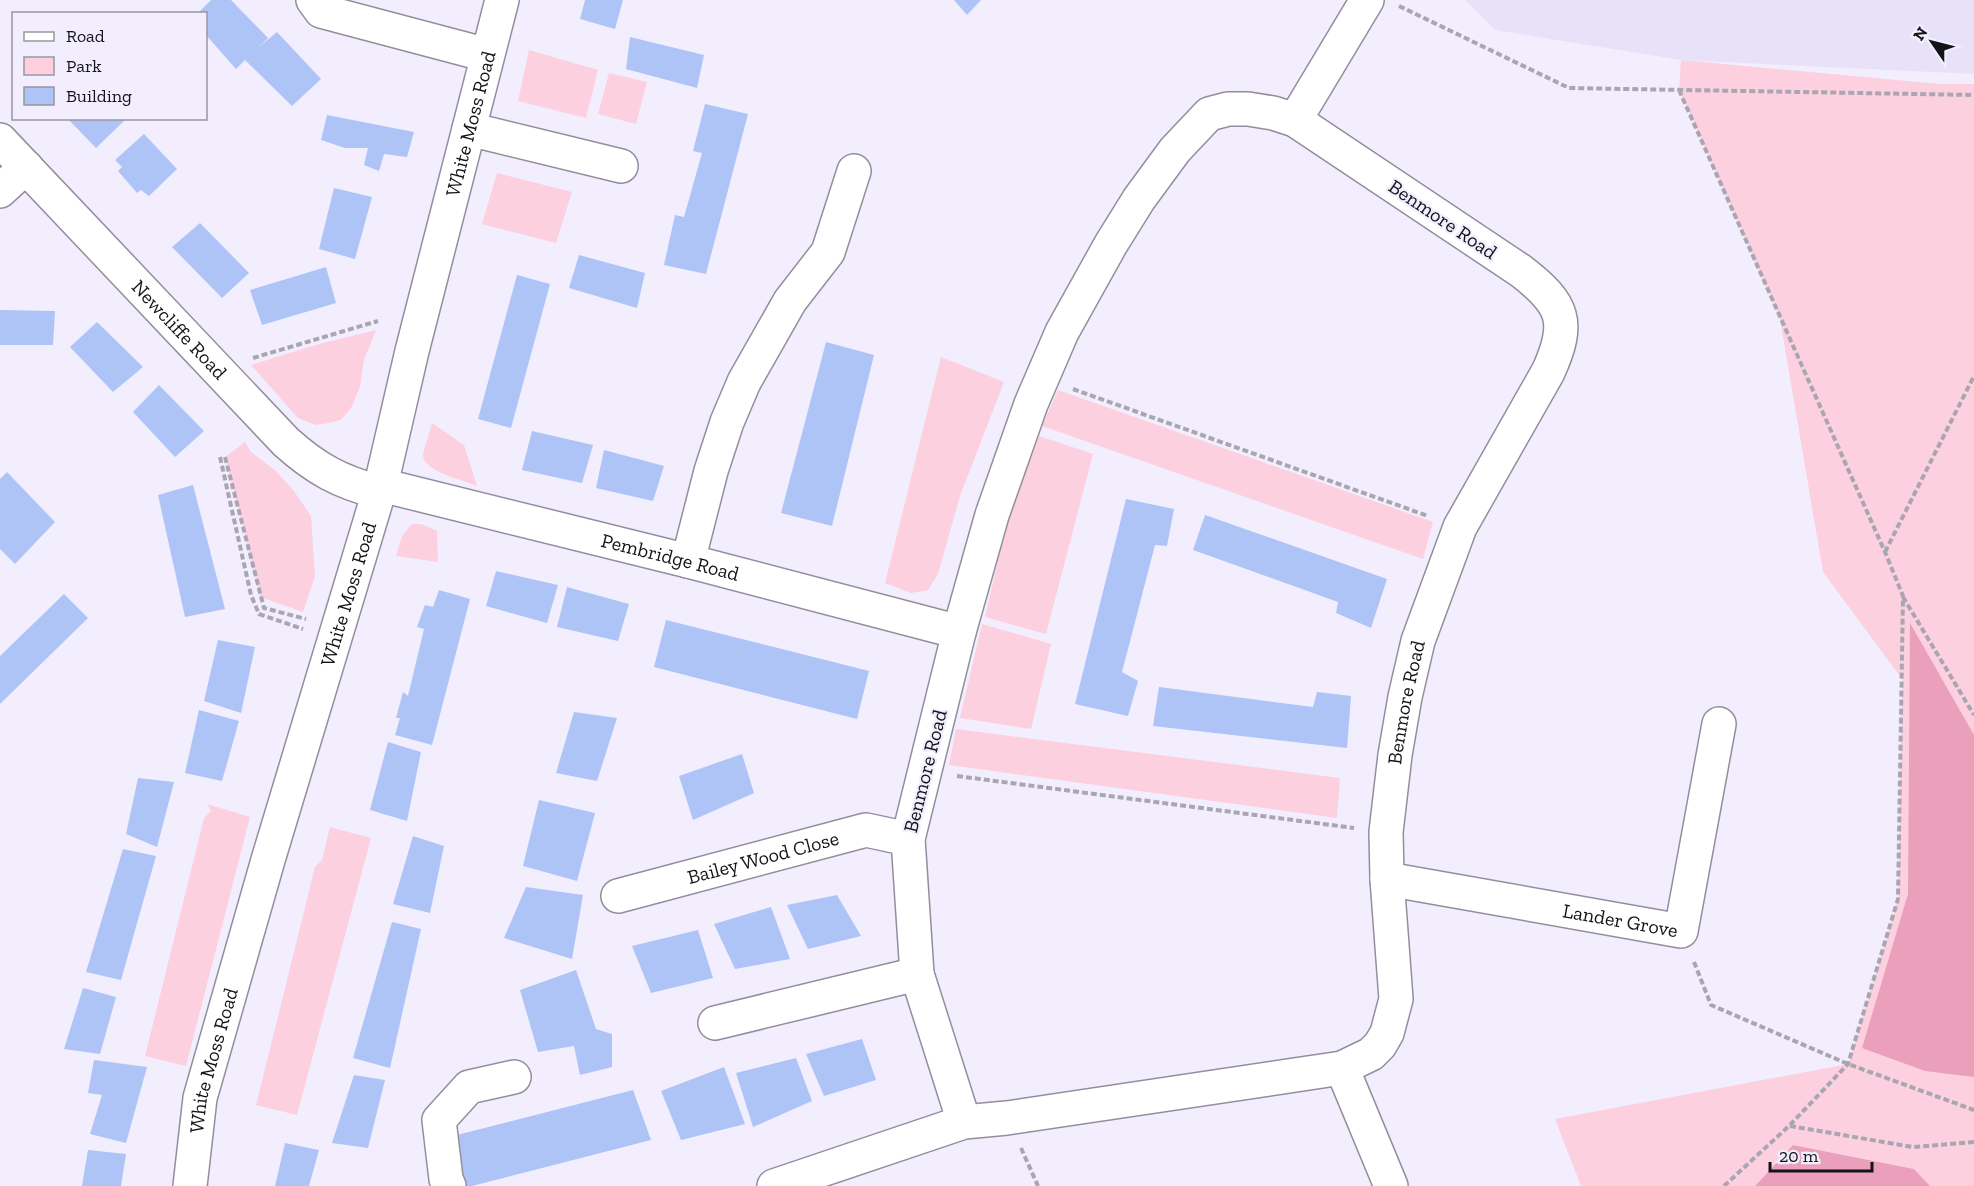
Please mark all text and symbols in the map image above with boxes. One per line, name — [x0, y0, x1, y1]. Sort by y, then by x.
legend — [12, 12, 207, 120]
north arrow — [1902, 12, 1962, 72]
text: N — [1909, 23, 1931, 44]
text: Road — [66, 25, 105, 47]
street label: White Moss Road — [440, 48, 500, 199]
text: Park — [66, 55, 102, 77]
text: Building — [66, 85, 132, 107]
street label: Benmore Road — [1384, 174, 1502, 264]
street label: Newcliffe Road — [127, 275, 232, 384]
street label: White Moss Road — [315, 519, 381, 669]
street label: Pembridge Road — [599, 528, 742, 586]
street label: Benmore Road — [1382, 638, 1430, 766]
street label: Benmore Road — [898, 707, 952, 835]
street label: Bailey Wood Close — [685, 826, 841, 889]
street label: Lander Grove — [1561, 898, 1680, 942]
street label: White Moss Road — [184, 985, 243, 1134]
scale bar — [1770, 1135, 1872, 1173]
text: 20 m — [1779, 1145, 1819, 1167]

